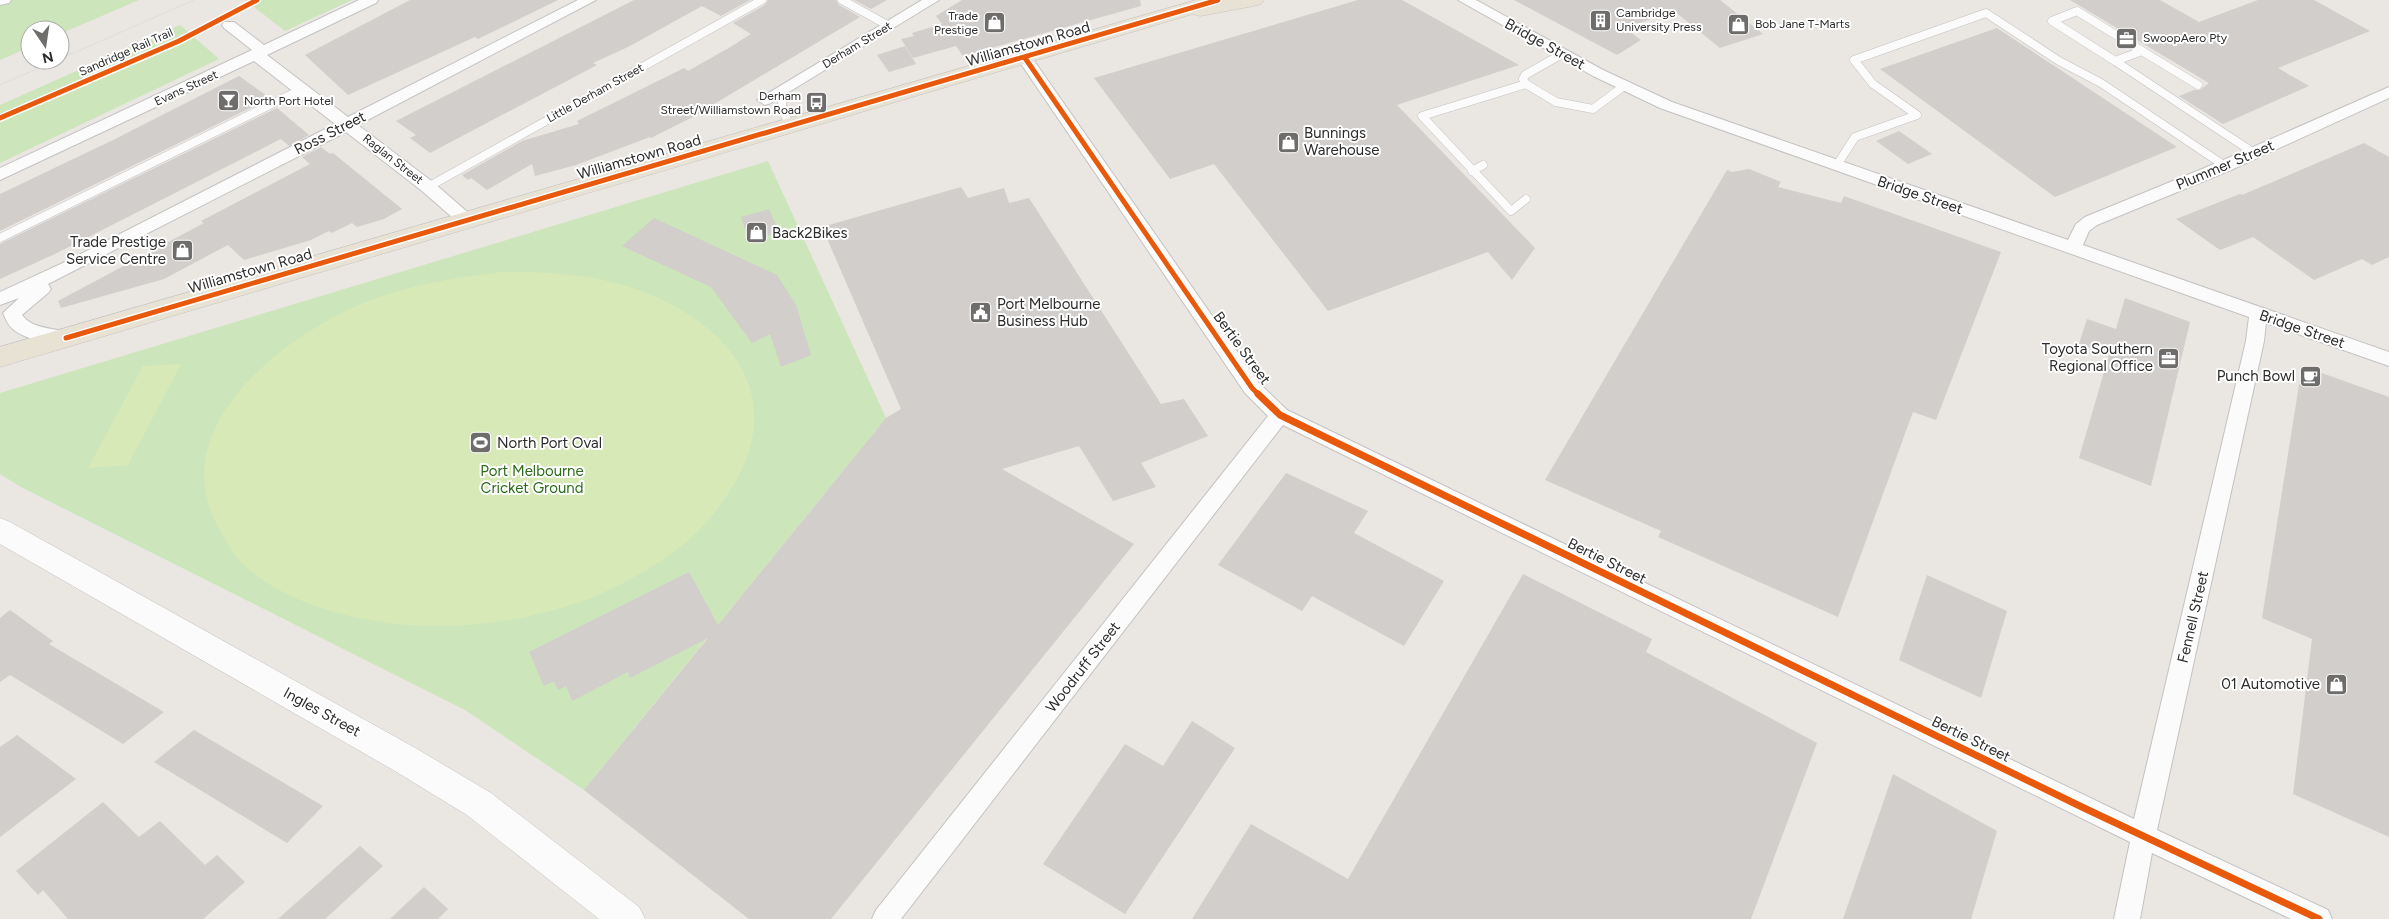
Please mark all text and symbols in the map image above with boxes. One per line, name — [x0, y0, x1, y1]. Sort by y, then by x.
place label: Cambridge University Press — [1616, 6, 1702, 34]
building icon: Cambridge University Press — [1588, 8, 1612, 32]
place label: Trade Prestige — [934, 9, 978, 37]
shop icon: Trade Prestige — [982, 11, 1006, 35]
shop icon: Bob Jane T-Marts — [1727, 12, 1751, 36]
street label: Bridge Street — [1502, 15, 1589, 74]
place label: Bob Jane T-Marts — [1755, 17, 1850, 31]
street label: Williamstown Road — [964, 18, 1092, 70]
street label: Derham Street — [820, 19, 895, 71]
north arrow — [20, 20, 70, 70]
street label: Sandridge Rail Trail — [77, 25, 175, 79]
office icon: SwoopAero Pty — [2115, 26, 2139, 50]
place label: SwoopAero Pty — [2143, 31, 2228, 45]
text: N — [41, 48, 55, 67]
street label: Little Derham Street — [544, 60, 646, 125]
street label: Evans Street — [152, 67, 220, 109]
bar icon: North Port Hotel — [216, 89, 240, 113]
place label: Derham Street/Williamstown Road — [660, 89, 801, 117]
bus stop icon: Derham Street/Williamstown Road — [805, 91, 829, 115]
place label: North Port Hotel — [244, 94, 334, 108]
street label: Ross Street — [291, 107, 369, 159]
place label: Bunnings Warehouse — [1304, 124, 1379, 159]
shop icon: Bunnings Warehouse — [1276, 130, 1300, 154]
street label: Raglan Street — [360, 131, 426, 187]
street label: Williamstown Road — [575, 131, 703, 183]
street label: Plummer Street — [2173, 136, 2277, 194]
street label: Bridge Street — [1875, 172, 1965, 218]
shop icon: Back2Bikes — [744, 221, 768, 245]
place label: Back2Bikes — [772, 224, 848, 242]
place label: Trade Prestige Service Centre — [66, 233, 166, 268]
shop icon: Trade Prestige Service Centre — [170, 239, 194, 263]
street label: Williamstown Road — [186, 245, 314, 297]
place label: Port Melbourne Business Hub — [997, 295, 1100, 330]
public building icon: Port Melbourne Business Hub — [969, 301, 993, 325]
street label: Bridge Street — [2257, 306, 2347, 352]
street label: Bertie Street — [1210, 308, 1275, 388]
place label: Toyota Southern Regional Office — [2042, 340, 2153, 375]
office icon: Toyota Southern Regional Office — [2157, 346, 2181, 370]
cafe icon: Punch Bowl — [2299, 364, 2323, 388]
place label: Punch Bowl — [2217, 367, 2295, 385]
sports icon: North Port Oval — [469, 431, 493, 455]
place label: North Port Oval — [497, 434, 602, 452]
park label: Port Melbourne Cricket Ground — [480, 462, 584, 497]
street label: Bertie Street — [1565, 534, 1650, 588]
street label: Fennell Street — [2174, 569, 2212, 665]
street label: Woodruff Street — [1042, 618, 1124, 716]
shop icon: 01 Automotive — [2324, 672, 2348, 696]
place label: 01 Automotive — [2221, 675, 2320, 693]
street label: Ingles Street — [280, 683, 364, 741]
street label: Bertie Street — [1929, 712, 2014, 766]

